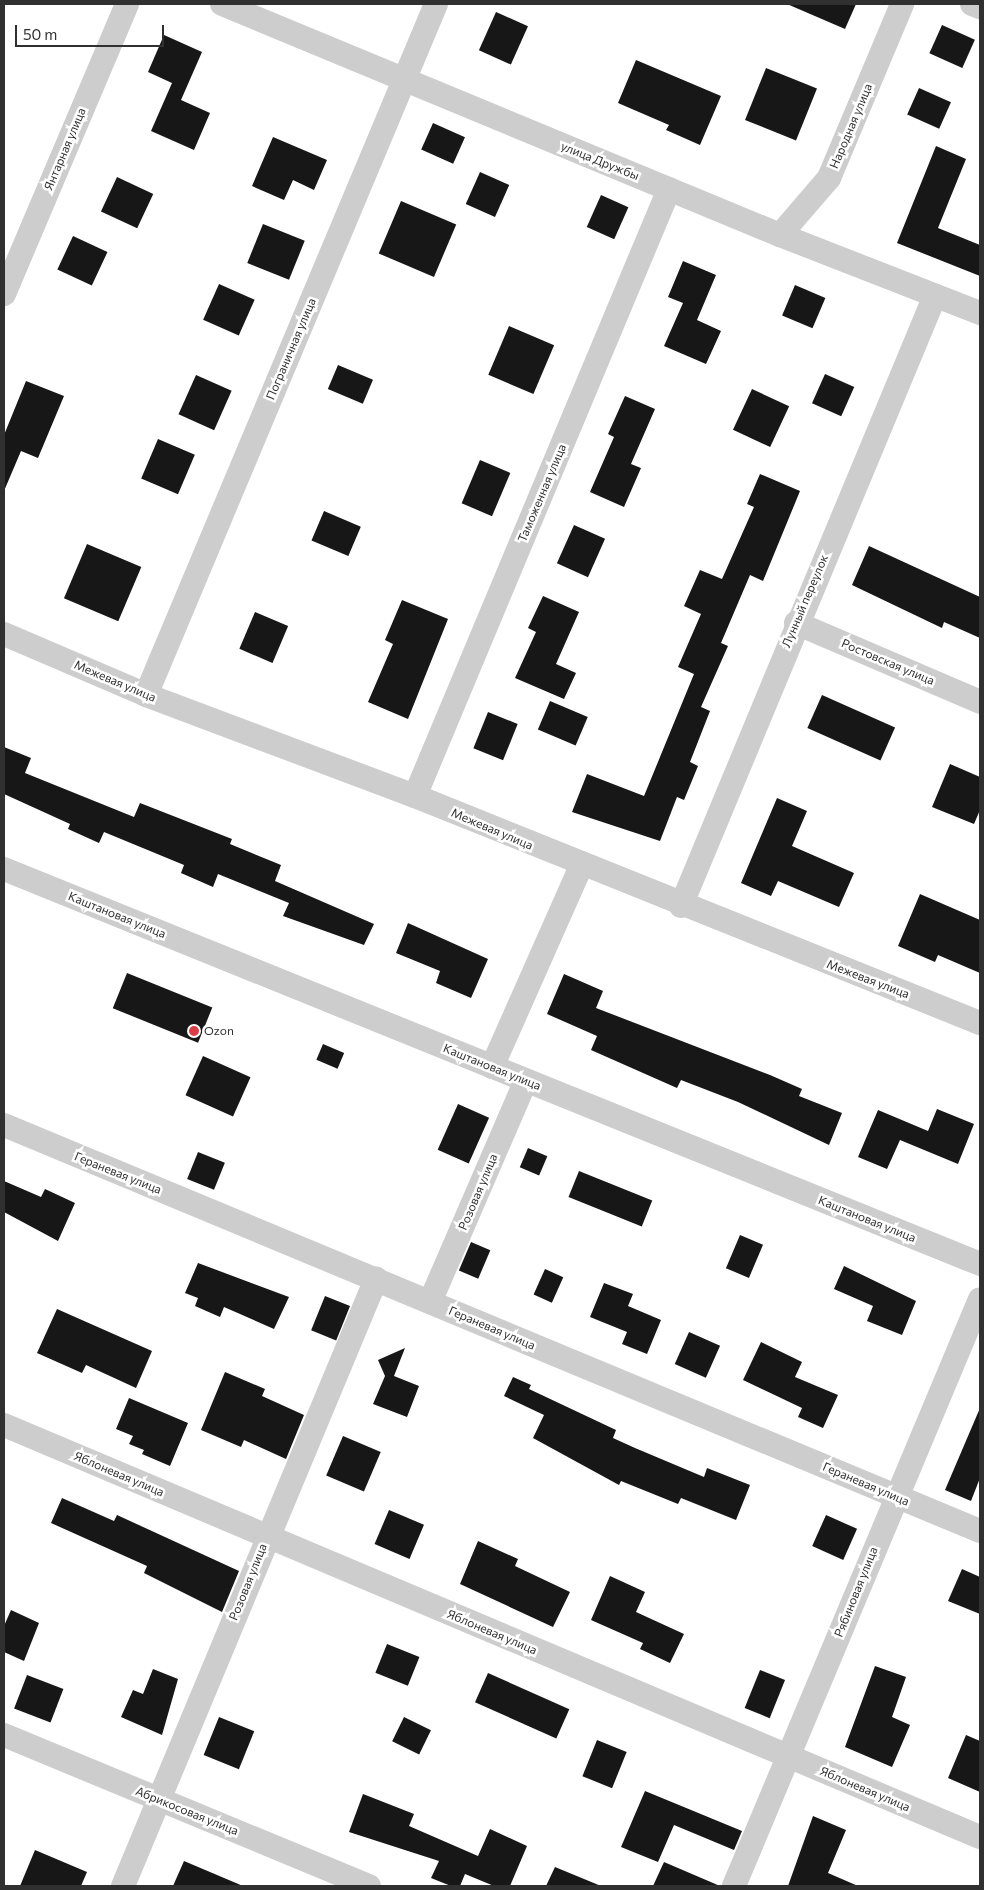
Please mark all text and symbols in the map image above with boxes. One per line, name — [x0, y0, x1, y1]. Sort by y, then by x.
scale bar — [18, 15, 166, 47]
text: 50 m — [23, 25, 57, 43]
street label: Народная улица — [827, 81, 875, 171]
street label: Янтарная улица — [41, 106, 89, 192]
street label: улица Дружбы — [559, 139, 641, 183]
street label: Пограничная улица — [263, 296, 319, 402]
street label: Таможенная улица — [515, 442, 569, 544]
street label: Лунный переулок — [779, 552, 831, 650]
street label: Ростовская улица — [839, 636, 937, 688]
street label: Межевая улица — [72, 657, 158, 705]
street label: Межевая улица — [449, 805, 535, 853]
street label: Каштановая улица — [66, 889, 168, 941]
street label: Межевая улица — [825, 957, 911, 1001]
place label: Ozon — [204, 1024, 234, 1038]
marker: Ozon — [188, 1025, 200, 1037]
street label: Каштановая улица — [441, 1041, 543, 1093]
street label: Гераневая улица — [72, 1149, 164, 1197]
street label: Розовая улица — [455, 1152, 501, 1232]
street label: Каштановая улица — [816, 1193, 918, 1245]
street label: Гераневая улица — [447, 1303, 537, 1353]
street label: Яблоневая улица — [72, 1449, 166, 1499]
street label: Гераневая улица — [821, 1459, 911, 1509]
street label: Розовая улица — [226, 1542, 270, 1622]
street label: Рябиновая улица — [831, 1545, 881, 1639]
street label: Яблоневая улица — [445, 1607, 539, 1657]
street label: Яблоневая улица — [818, 1764, 912, 1814]
street label: Абрикосовая улица — [133, 1784, 241, 1838]

